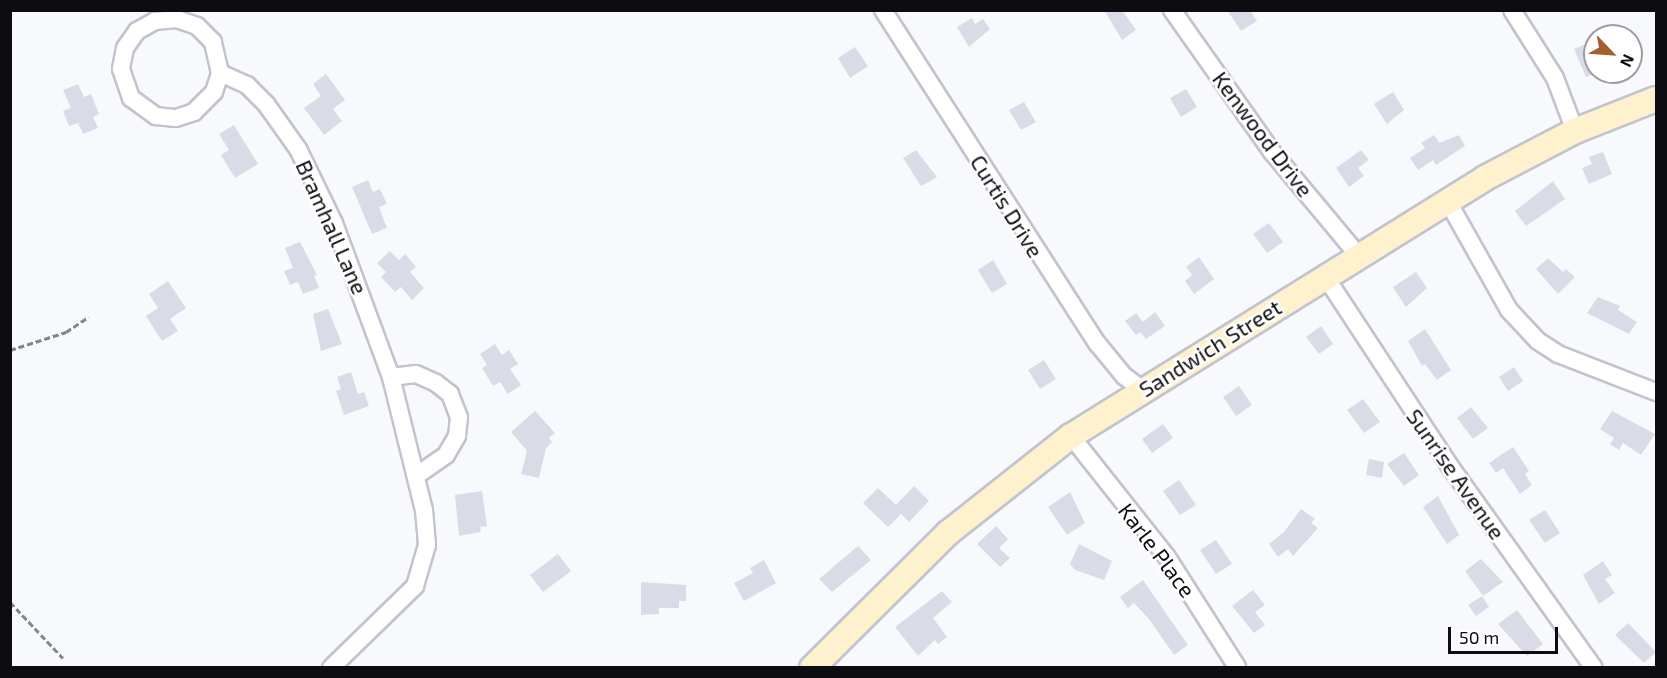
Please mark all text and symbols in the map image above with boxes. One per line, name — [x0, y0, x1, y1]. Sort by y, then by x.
north arrow — [1583, 24, 1643, 84]
text: N — [1617, 52, 1639, 70]
street label: Kenwood Drive — [1207, 66, 1319, 202]
street label: Curtis Drive — [965, 150, 1049, 262]
street label: Bramhall Lane — [291, 156, 373, 298]
street label: Sandwich Street — [1134, 294, 1286, 402]
street label: Sunrise Avenue — [1401, 404, 1511, 544]
street label: Karle Place — [1113, 498, 1201, 602]
scale bar — [1451, 615, 1560, 653]
text: 50 m — [1459, 626, 1499, 648]

